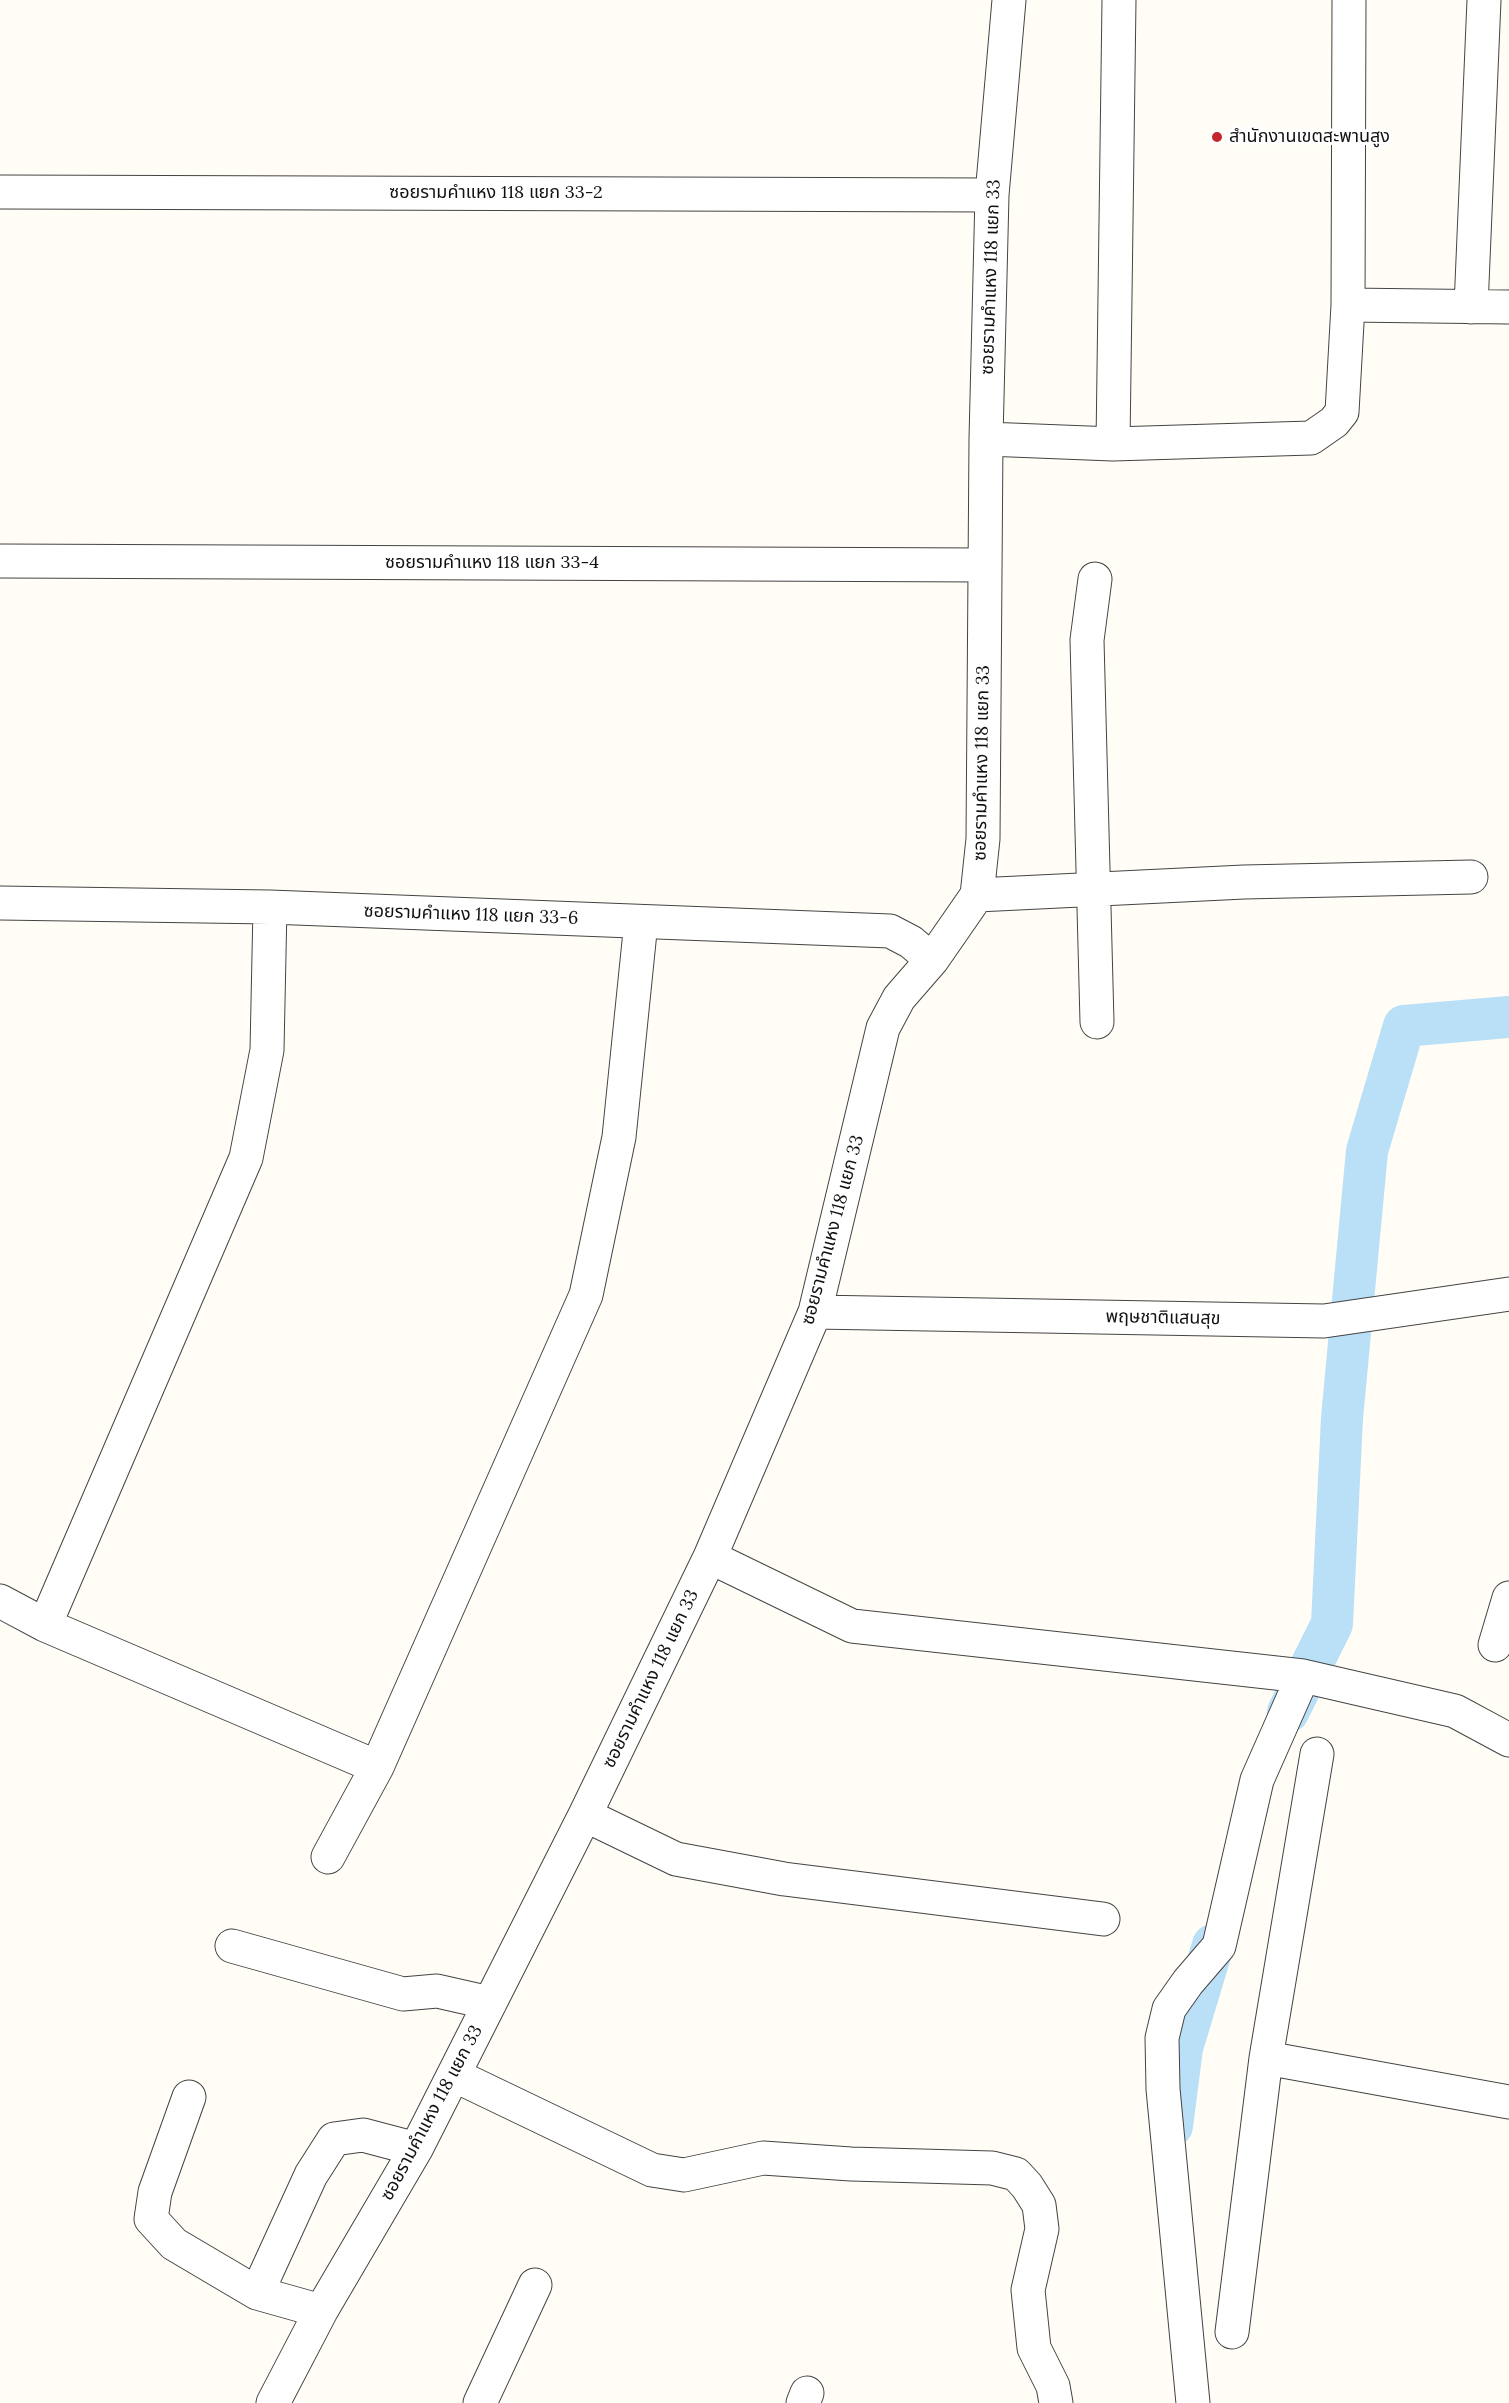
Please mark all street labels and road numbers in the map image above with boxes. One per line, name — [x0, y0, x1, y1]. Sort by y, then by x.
street label: ซอยรามคำแหง 118 แยก 33 — [977, 179, 1005, 375]
street label: ซอยรามคำแหง 118 แยก 33-2 — [389, 182, 603, 204]
street label: ซอยรามคำแหง 118 แยก 33-4 — [385, 552, 599, 574]
street label: ซอยรามคำแหง 118 แยก 33 — [969, 665, 995, 861]
street label: ซอยรามคำแหง 118 แยก 33-6 — [363, 900, 579, 930]
street label: ซอยรามคำแหง 118 แยก 33 — [797, 1133, 869, 1327]
street label: พฤษชาติแสนสุข — [1105, 1306, 1221, 1330]
street label: ซอยรามคำแหง 118 แยก 33 — [598, 1586, 704, 1772]
street label: ซอยรามคำแหง 118 แยก 33 — [377, 2022, 487, 2204]

